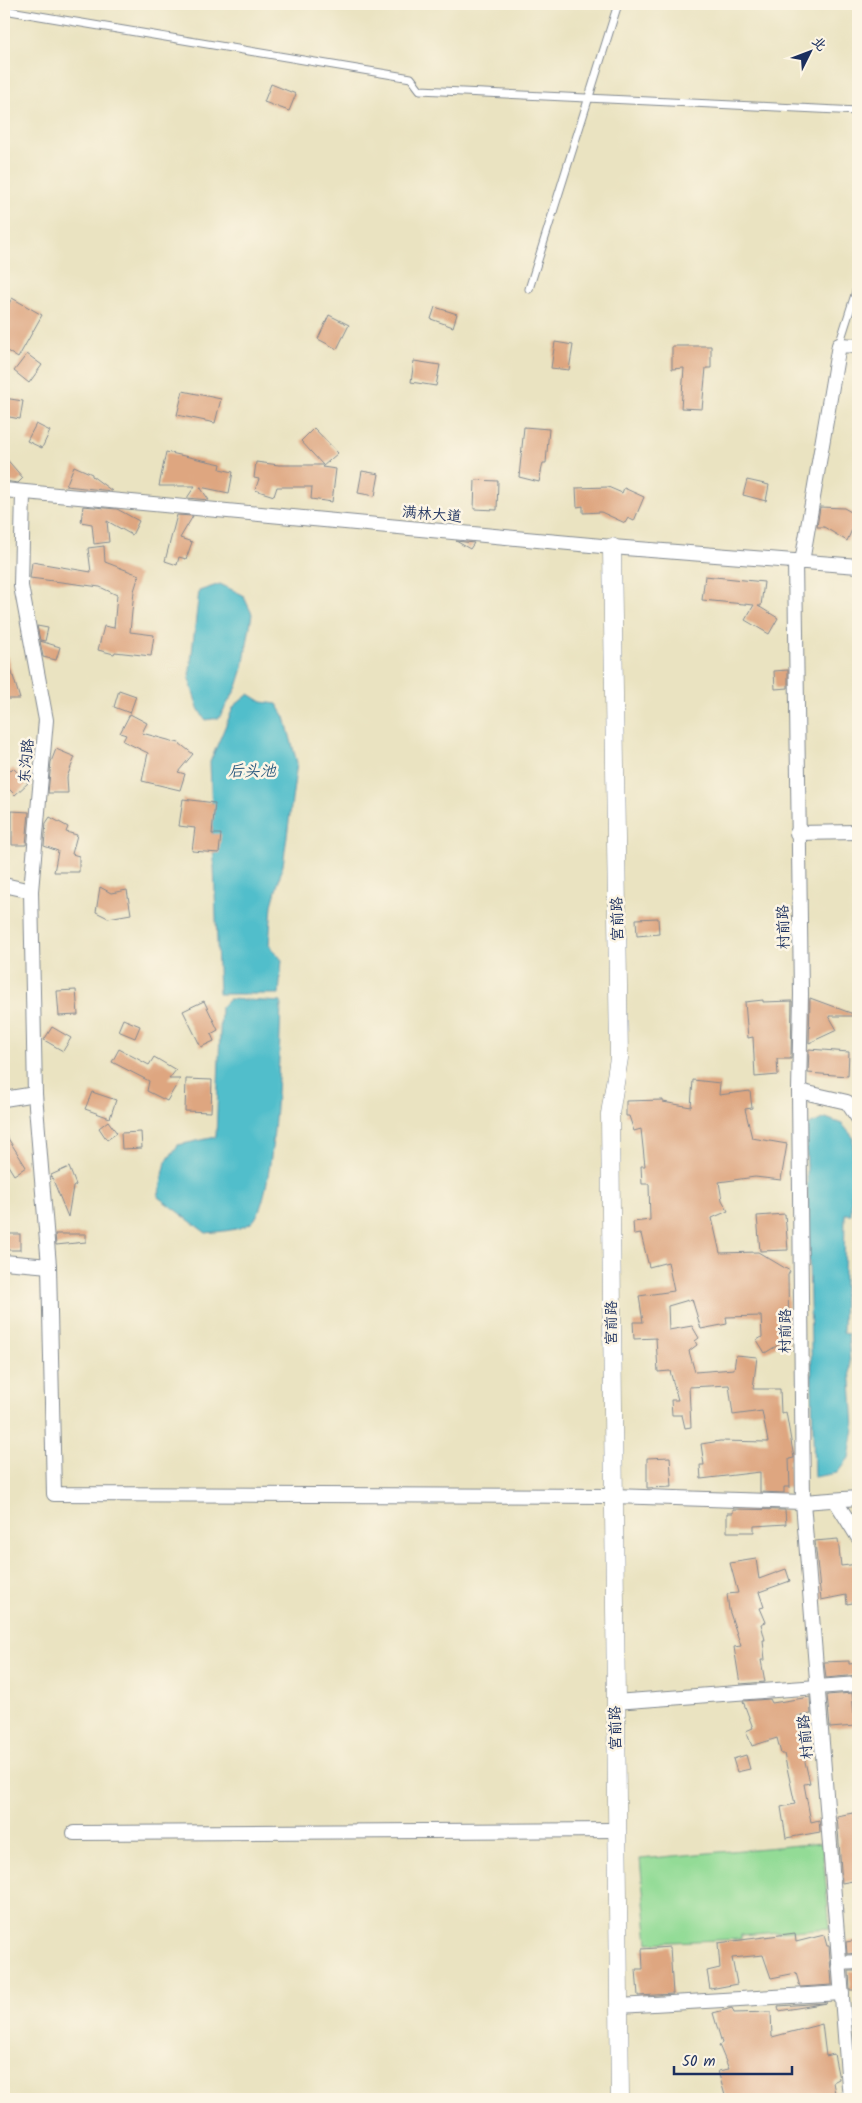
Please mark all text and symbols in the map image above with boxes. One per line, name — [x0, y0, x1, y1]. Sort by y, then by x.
north arrow — [784, 28, 834, 78]
text: 北 — [806, 31, 832, 57]
street label: 满林大道 — [401, 500, 463, 530]
street label: 东沟路 — [13, 738, 41, 785]
water label: 后头池 — [228, 759, 277, 784]
street label: 宫前路 — [606, 896, 630, 942]
street label: 村前路 — [772, 904, 796, 950]
street label: 宫前路 — [600, 1300, 624, 1346]
street label: 村前路 — [774, 1308, 798, 1354]
street label: 宫前路 — [604, 1705, 628, 1751]
street label: 村前路 — [792, 1713, 820, 1760]
scale bar — [674, 2043, 792, 2075]
text: 50 m — [682, 2050, 716, 2074]

